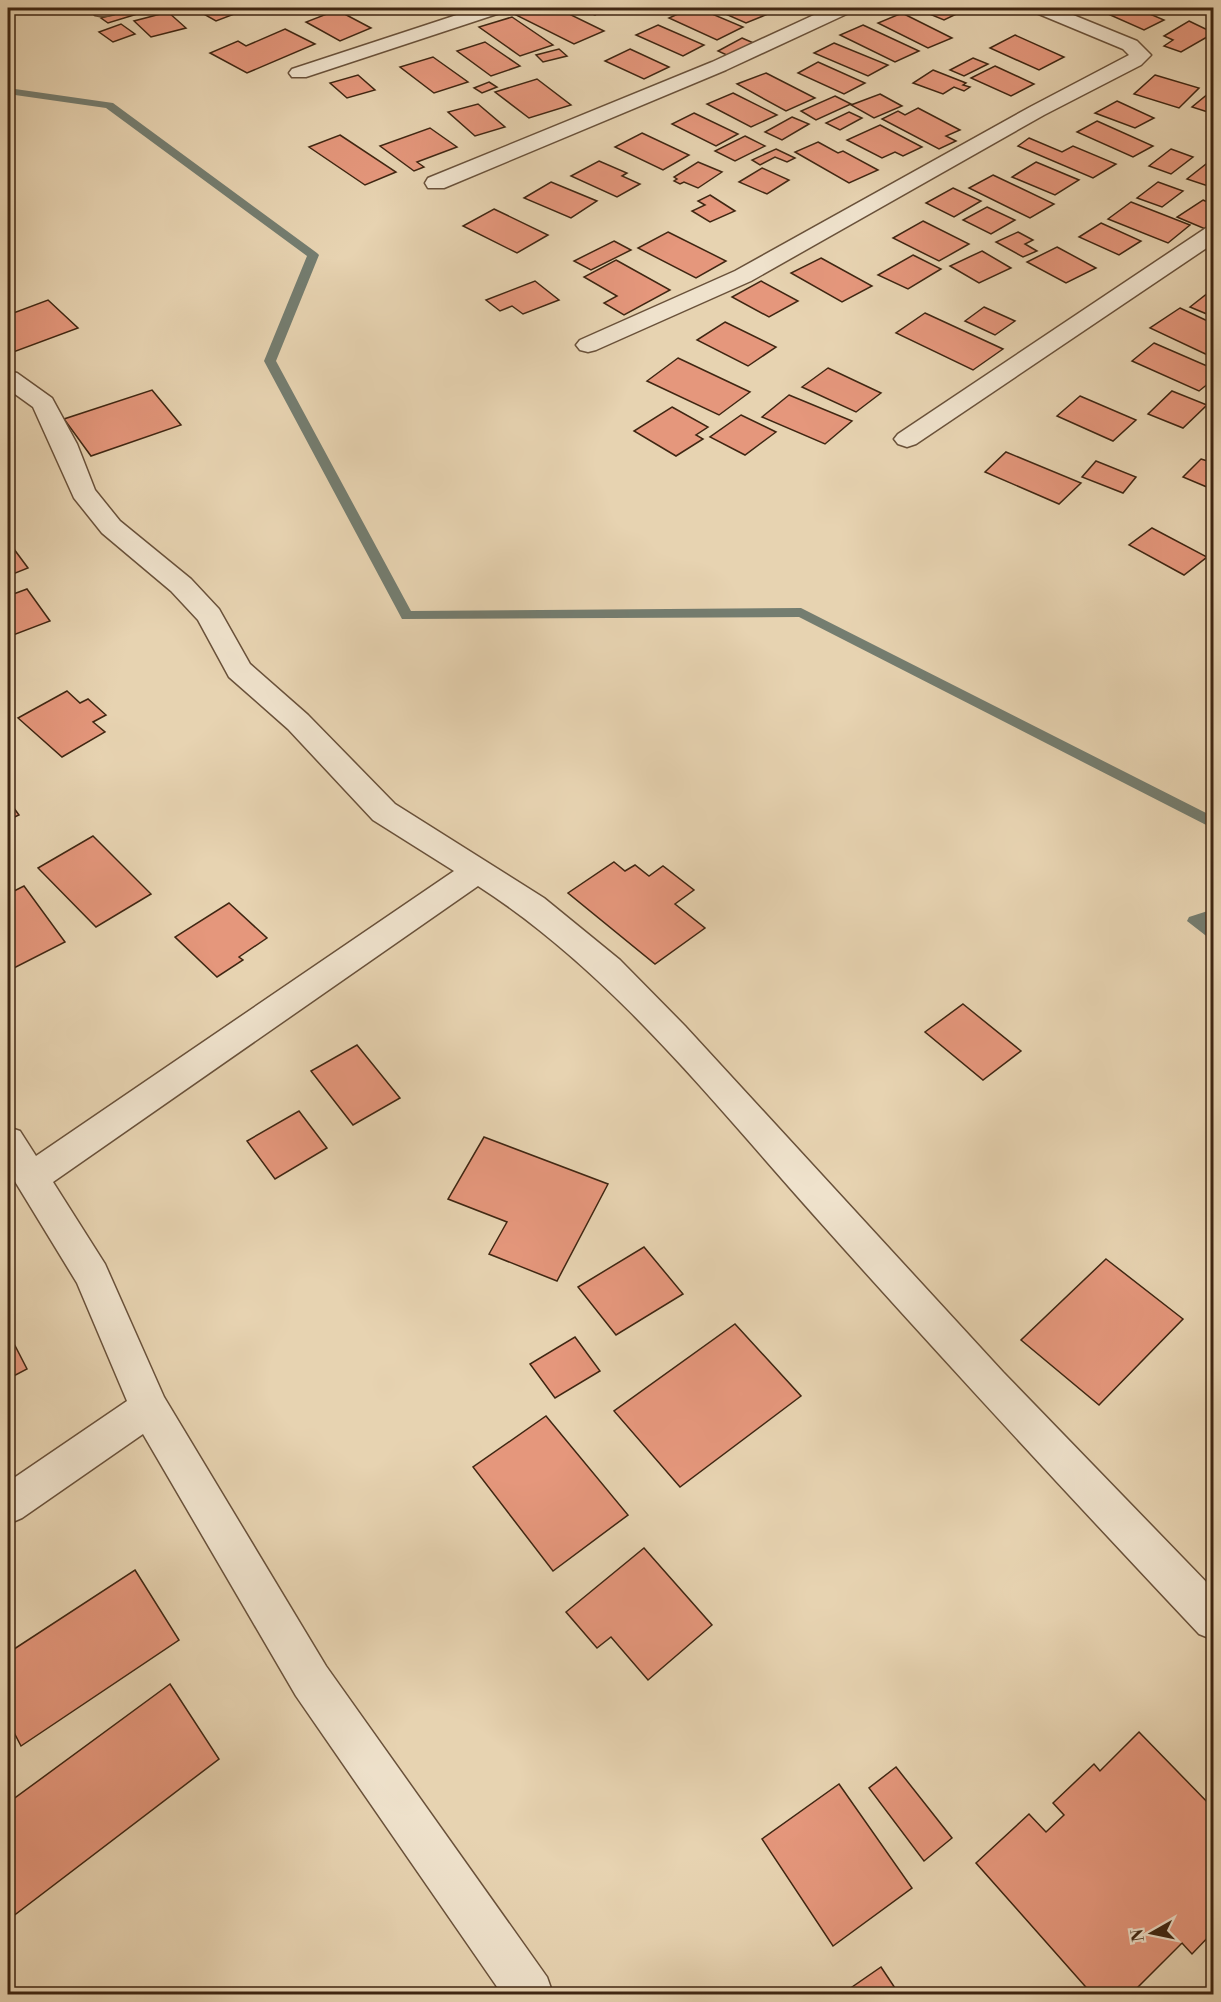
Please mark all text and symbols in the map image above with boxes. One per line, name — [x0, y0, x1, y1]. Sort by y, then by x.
north arrow — [1122, 1903, 1182, 1963]
text: N — [1127, 1927, 1149, 1943]

